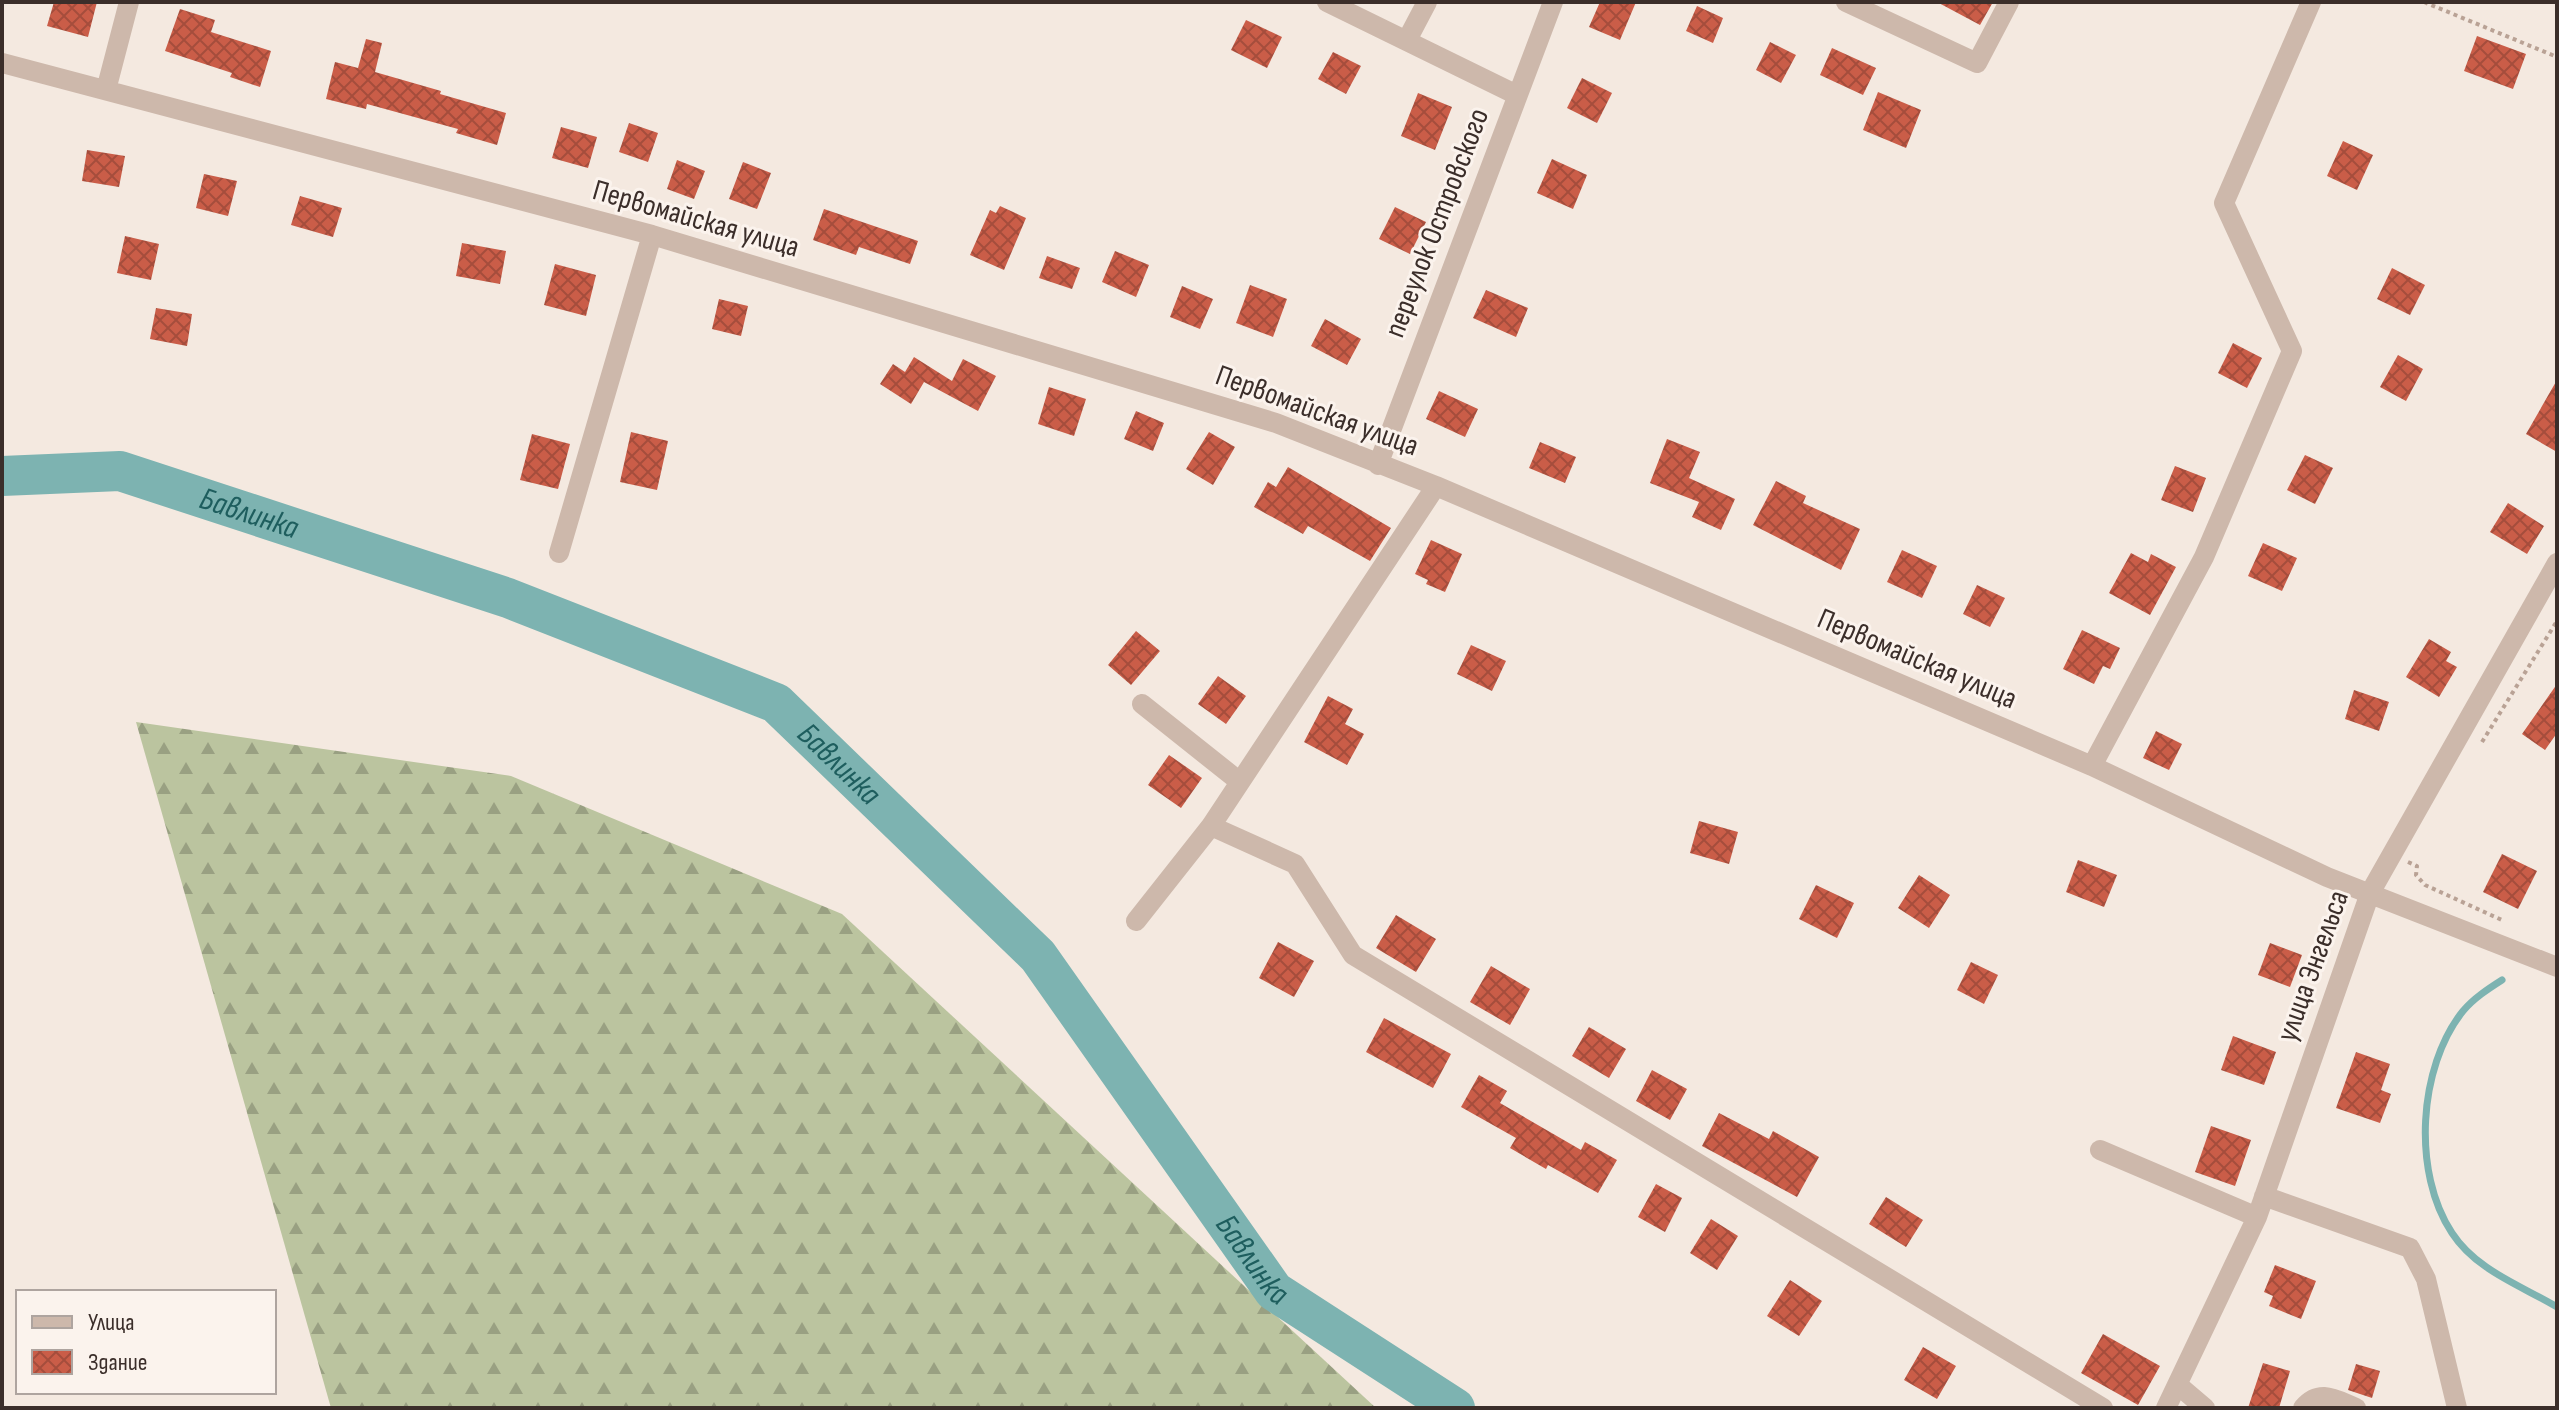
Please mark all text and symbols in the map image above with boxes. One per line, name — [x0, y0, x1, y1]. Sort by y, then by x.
street label: переулок Островского — [1377, 104, 1497, 342]
street label: Первомайская улица — [589, 172, 803, 266]
street label: Первомайская улица — [1211, 358, 1423, 464]
water label: Бавлинка — [195, 479, 303, 548]
street label: Первомайская улица — [1812, 601, 2022, 717]
water label: Бавлинка — [789, 715, 889, 813]
street label: улица Энгельса — [2269, 886, 2357, 1046]
water label: Бавлинка — [1207, 1207, 1295, 1314]
legend — [16, 1290, 276, 1394]
text: Улица — [88, 1308, 134, 1337]
text: Здание — [88, 1348, 147, 1377]

